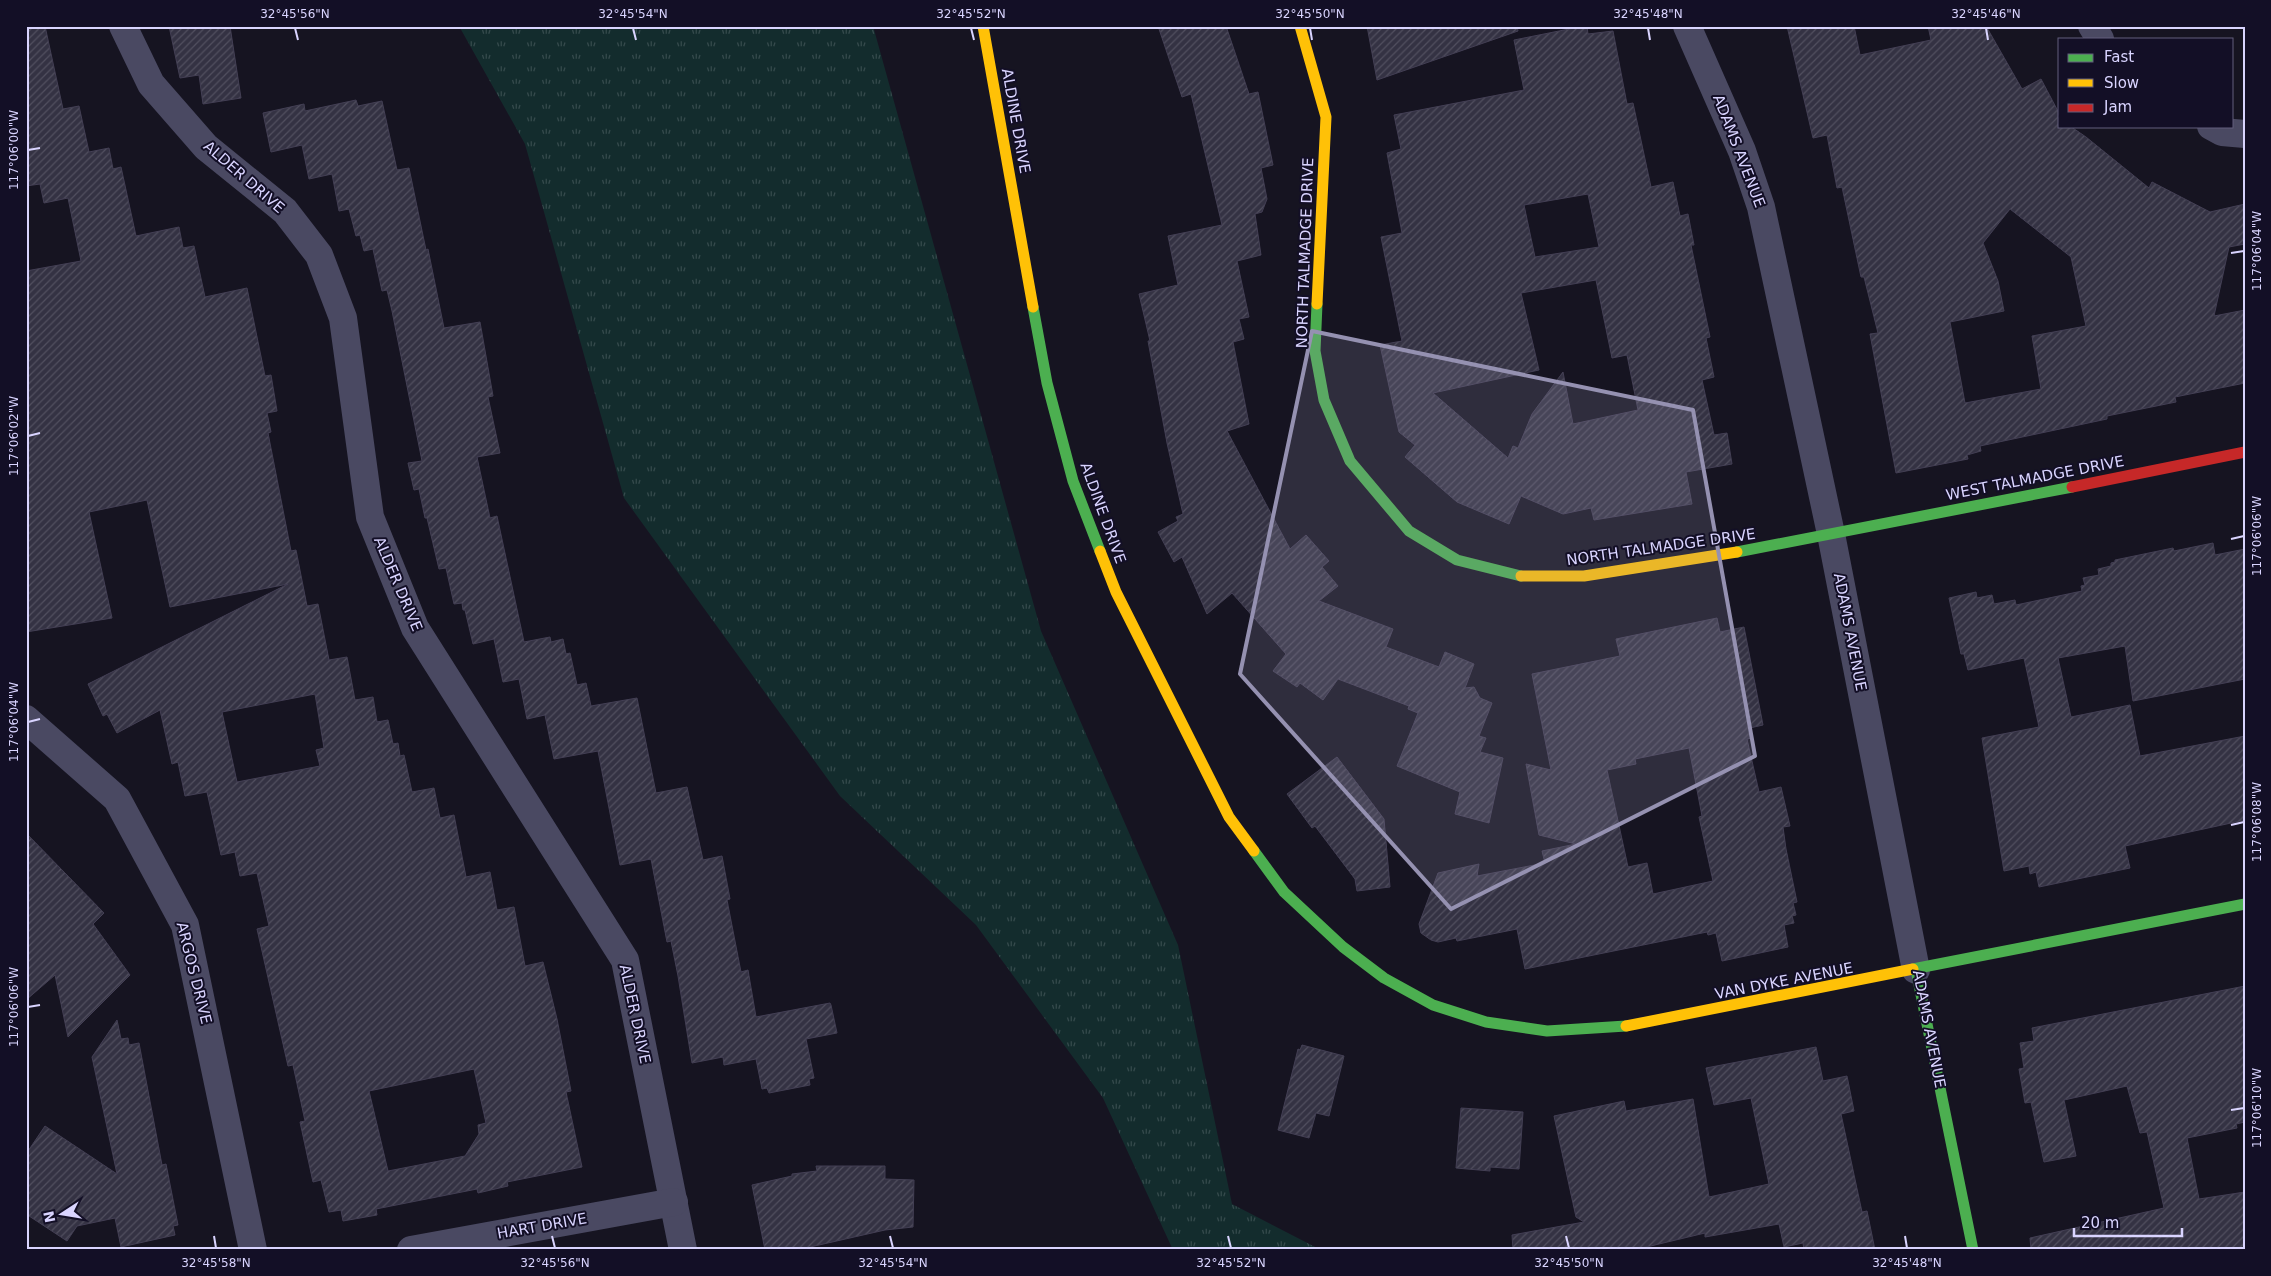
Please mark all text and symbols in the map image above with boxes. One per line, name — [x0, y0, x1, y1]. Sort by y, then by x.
text: 32°45'56"N — [260, 7, 330, 21]
text: 32°45'54"N — [598, 7, 668, 21]
text: 32°45'52"N — [936, 7, 1006, 21]
text: 32°45'50"N — [1275, 7, 1345, 21]
text: 32°45'48"N — [1613, 7, 1683, 21]
text: 32°45'46"N — [1951, 7, 2021, 21]
legend — [2058, 38, 2234, 128]
text: Fast — [2104, 48, 2134, 66]
street label: ALDINE DRIVE — [998, 67, 1034, 175]
text: Slow — [2104, 74, 2139, 92]
street label: ADAMS AVENUE — [1709, 92, 1769, 210]
text: Jam — [2103, 98, 2132, 116]
text: 117°06'00"W — [7, 110, 21, 190]
street label: ALDER DRIVE — [200, 137, 288, 217]
street label: NORTH TALMADGE DRIVE — [1293, 157, 1317, 349]
text: 117°06'04"W — [2250, 211, 2264, 291]
text: 117°06'02"W — [7, 396, 21, 476]
street label: WEST TALMADGE DRIVE — [1944, 452, 2126, 504]
street label: ALDINE DRIVE — [1076, 460, 1130, 566]
text: 117°06'06"W — [2250, 496, 2264, 576]
street label: NORTH TALMADGE DRIVE — [1565, 525, 1757, 569]
street label: ALDER DRIVE — [370, 534, 426, 634]
street label: ADAMS AVENUE — [1830, 572, 1870, 692]
text: 117°06'04"W — [7, 682, 21, 762]
text: 117°06'08"W — [2250, 782, 2264, 862]
street label: ARGOS DRIVE — [173, 920, 215, 1026]
street label: VAN DYKE AVENUE — [1713, 959, 1855, 1003]
street label: ALDER DRIVE — [616, 963, 654, 1065]
text: 117°06'06"W — [7, 967, 21, 1047]
street label: ADAMS AVENUE — [1909, 969, 1949, 1089]
text: 117°06'10"W — [2250, 1068, 2264, 1148]
north arrow — [38, 1188, 88, 1238]
scale bar — [2074, 1206, 2181, 1238]
text: N — [40, 1209, 58, 1224]
street label: HART DRIVE — [496, 1209, 588, 1243]
text: 20 m — [2081, 1214, 2119, 1232]
text: 32°45'58"N — [181, 1256, 251, 1270]
text: 32°45'56"N — [520, 1256, 590, 1270]
text: 32°45'54"N — [858, 1256, 928, 1270]
text: 32°45'52"N — [1196, 1256, 1266, 1270]
text: 32°45'50"N — [1534, 1256, 1604, 1270]
text: 32°45'48"N — [1872, 1256, 1942, 1270]

